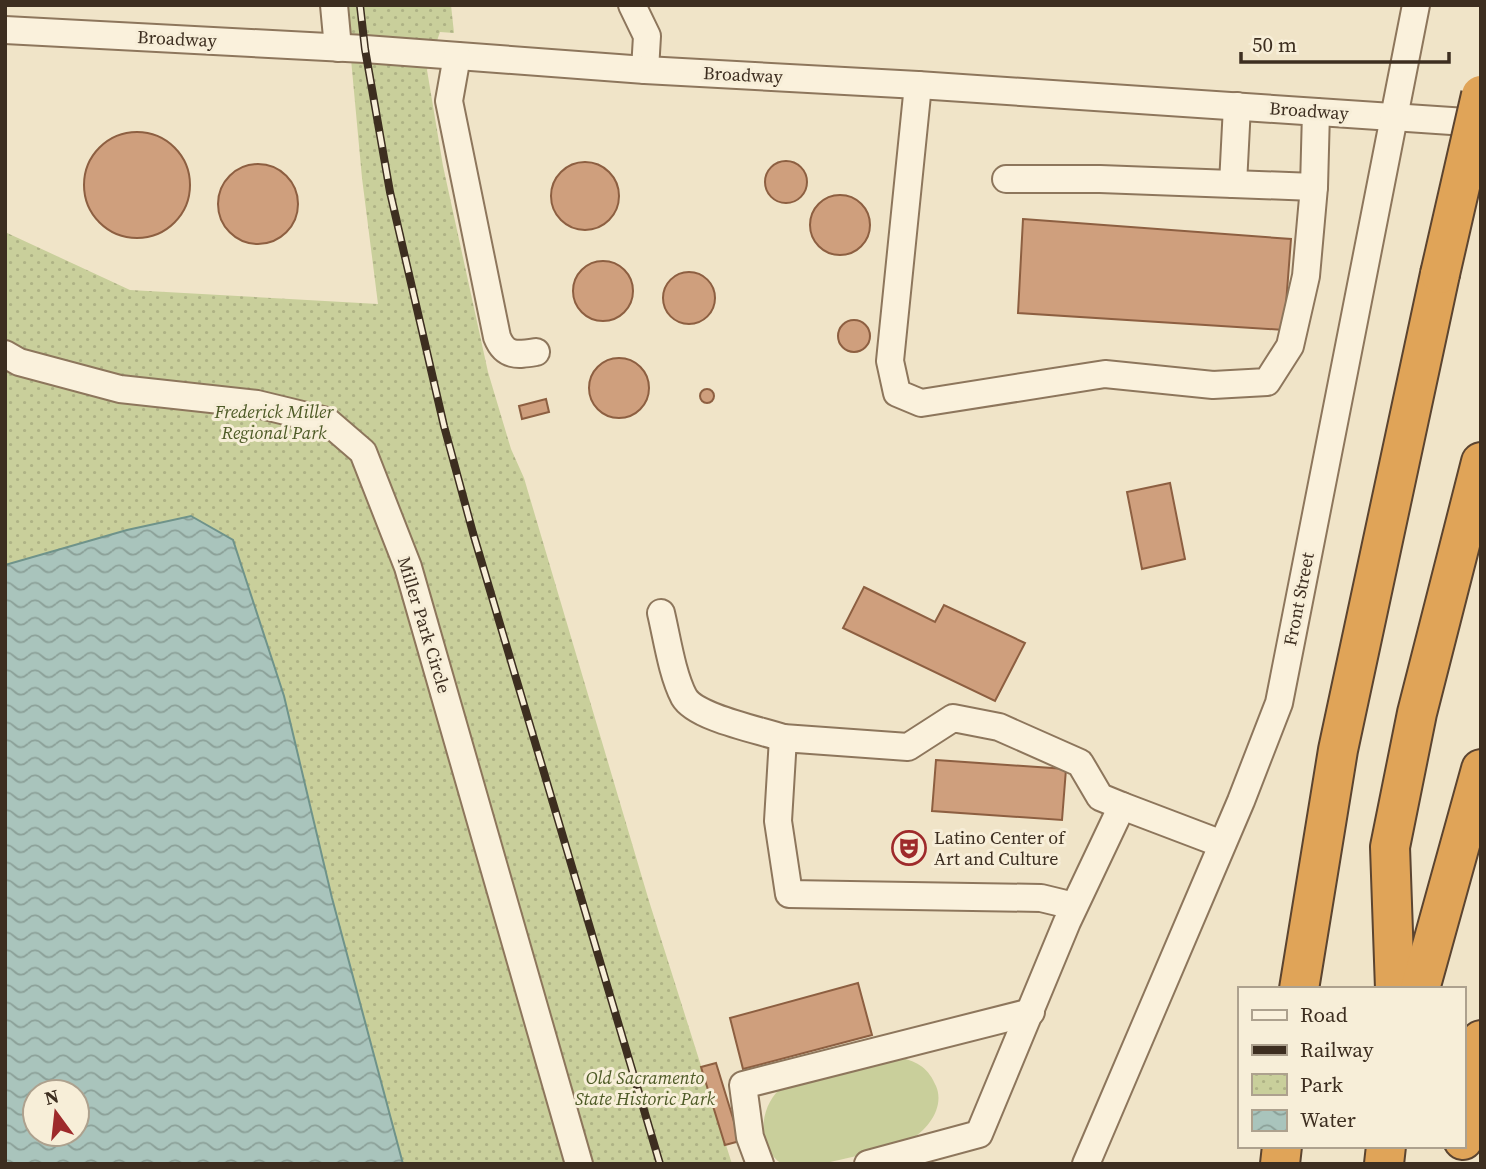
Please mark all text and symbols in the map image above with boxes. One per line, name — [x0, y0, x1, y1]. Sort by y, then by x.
scale bar — [1241, 21, 1449, 65]
street label: Broadway — [137, 24, 218, 53]
text: 50 m — [1252, 30, 1297, 59]
street label: Broadway — [703, 60, 784, 89]
street label: Broadway — [1269, 95, 1350, 126]
park label: Frederick Miller Regional Park — [213, 399, 334, 445]
street label: Front Street — [1277, 550, 1320, 648]
street label: Miller Park Circle — [392, 553, 457, 696]
place label: Latino Center of Art and Culture — [934, 825, 1066, 871]
theatre icon: Latino Center of Art and Culture — [890, 829, 928, 867]
legend — [1238, 987, 1465, 1148]
text: Road — [1300, 1000, 1348, 1029]
text: Railway — [1300, 1035, 1374, 1064]
park label: Old Sacramento State Historic Park — [575, 1065, 716, 1111]
text: Park — [1300, 1070, 1344, 1099]
north arrow — [21, 1078, 91, 1148]
text: N — [42, 1082, 62, 1111]
text: Water — [1300, 1105, 1356, 1134]

